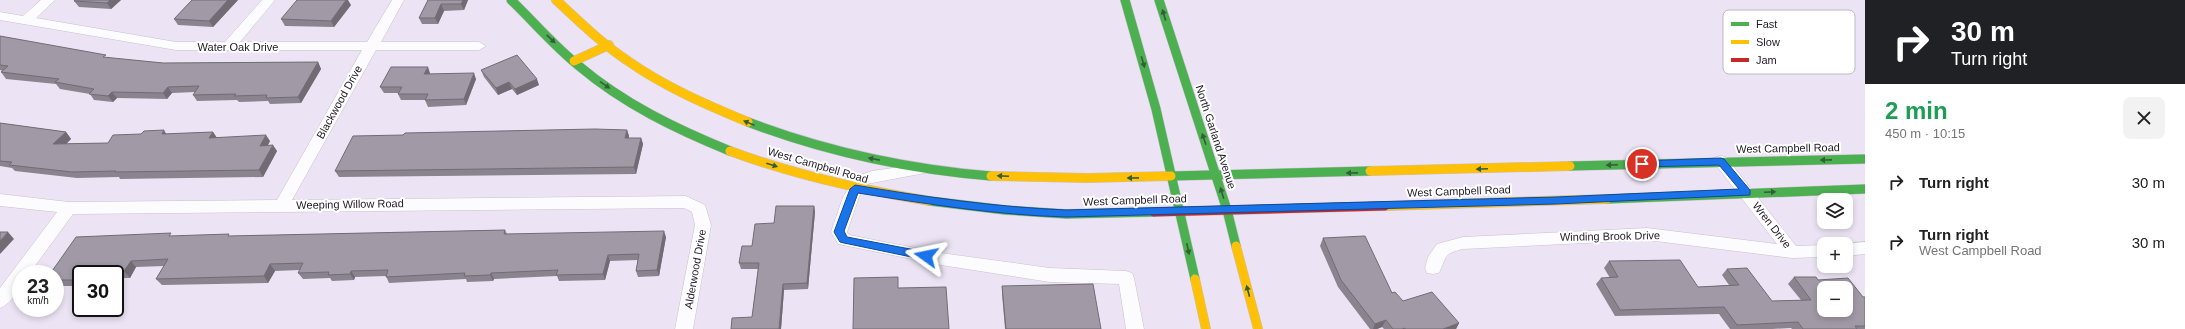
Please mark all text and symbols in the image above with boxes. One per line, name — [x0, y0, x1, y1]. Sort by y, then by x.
one-way arrow — [1161, 9, 1167, 21]
legend — [1723, 10, 1855, 74]
icon: right — [1885, 16, 1937, 68]
text: 30 m — [1951, 16, 2015, 47]
text: Fast — [1756, 18, 1777, 30]
one-way arrow — [546, 34, 556, 43]
text: Slow — [1756, 36, 1780, 48]
street label: Water Oak Drive — [198, 41, 278, 53]
text: Turn right — [1951, 49, 2027, 69]
text: Jam — [1756, 54, 1777, 66]
one-way arrow — [1140, 56, 1146, 68]
street label: Blackwood Drive — [314, 63, 364, 141]
one-way arrow — [599, 81, 610, 89]
street label: North Garland Avenue — [1194, 83, 1238, 191]
text: 2 min — [1885, 97, 1948, 124]
button: close — [2123, 97, 2165, 139]
one-way arrow — [743, 119, 755, 125]
text: 450 m · 10:15 — [1885, 126, 1965, 141]
one-way arrow — [1200, 133, 1206, 145]
street label: West Campbell Road — [1736, 141, 1840, 155]
street label: West Campbell Road — [766, 145, 870, 185]
pin — [1625, 147, 1659, 181]
icon: arrive — [1631, 153, 1653, 175]
one-way arrow — [868, 155, 880, 161]
one-way arrow — [1820, 156, 1832, 163]
one-way arrow — [766, 162, 778, 168]
one-way arrow — [1605, 162, 1618, 168]
one-way arrow — [1476, 165, 1488, 172]
one-way arrow — [1346, 169, 1358, 176]
icon: right — [1885, 171, 1907, 193]
one-way arrow — [997, 173, 1009, 180]
text: Turn right — [1919, 174, 1989, 191]
text: 30 m — [2132, 174, 2165, 191]
one-way arrow — [1126, 175, 1139, 181]
street label: West Campbell Road — [1407, 183, 1511, 199]
one-way arrow — [1218, 187, 1224, 199]
one-way arrow — [1764, 189, 1777, 195]
street label: West Campbell Road — [1083, 192, 1187, 208]
map controls — [1817, 193, 1853, 317]
button: layers — [1817, 193, 1853, 229]
street label: Weeping Willow Road — [296, 197, 404, 211]
street label: Wren Drive — [1750, 200, 1794, 250]
text: Turn right — [1919, 226, 1989, 243]
street label: Alderwood Drive — [682, 228, 708, 310]
street label: Winding Brook Drive — [1560, 229, 1660, 243]
icon: right — [1885, 231, 1907, 253]
text: 30 m — [2132, 234, 2165, 251]
position arrow — [905, 235, 947, 277]
button: + — [1817, 237, 1853, 273]
one-way arrow — [1186, 243, 1192, 255]
text: West Campbell Road — [1919, 243, 2042, 258]
speed limit sign: 30 — [72, 265, 124, 317]
text: 23 — [27, 275, 49, 297]
button: − — [1817, 281, 1853, 317]
one-way arrow — [1245, 285, 1251, 298]
text: km/h — [27, 295, 49, 306]

